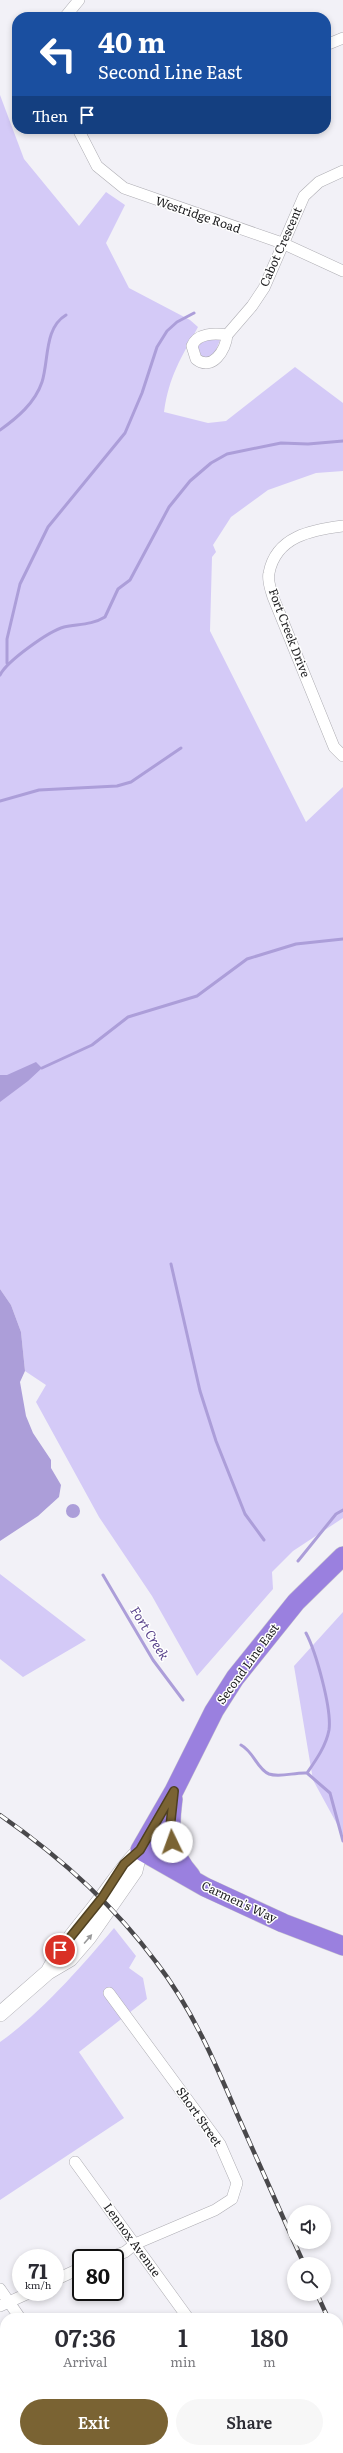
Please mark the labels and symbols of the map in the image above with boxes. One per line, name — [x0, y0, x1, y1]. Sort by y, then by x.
street label: Westridge Road — [153, 191, 244, 237]
street label: Cabot Crescent — [254, 204, 306, 289]
street label: Fort Creek Drive — [265, 585, 315, 680]
water label: Fort Creek — [126, 1602, 175, 1664]
street label: Second Line East — [212, 1619, 283, 1708]
position arrow — [151, 1821, 193, 1863]
street label: Carmen's Way — [199, 1876, 280, 1926]
pin — [43, 1933, 77, 1967]
one-way arrow — [83, 1933, 92, 1944]
street label: Short Street — [173, 2083, 227, 2150]
street label: Lennox Avenue — [100, 2199, 166, 2280]
speed limit sign: 80 — [72, 2249, 124, 2301]

